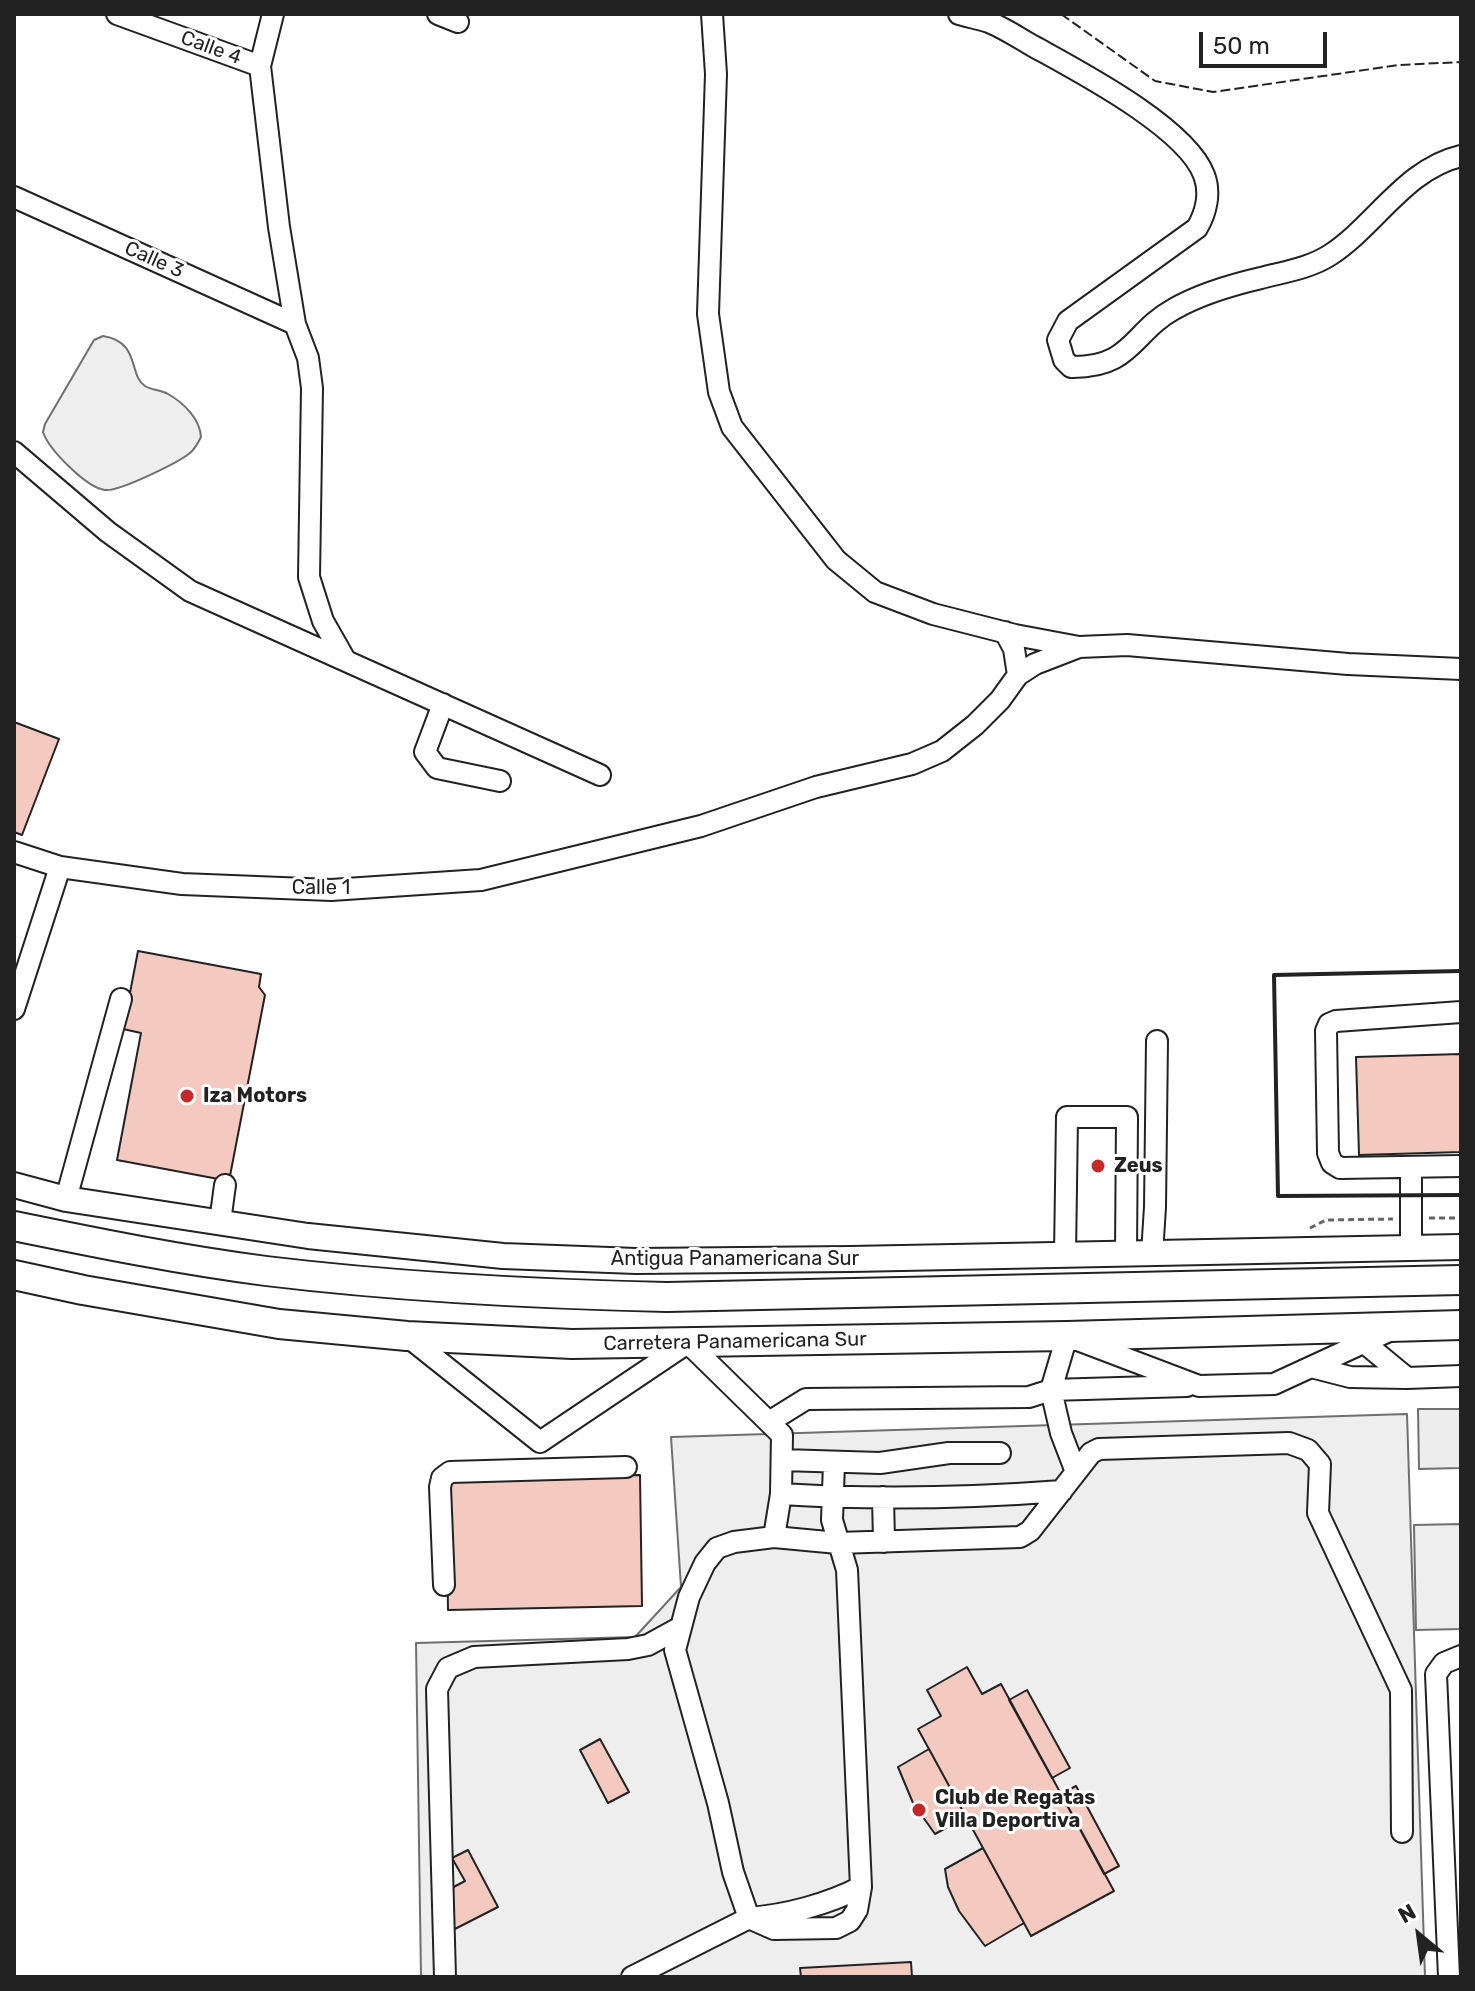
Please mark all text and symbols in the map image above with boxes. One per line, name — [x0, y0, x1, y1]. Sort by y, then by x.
scale bar — [1203, 16, 1331, 66]
street label: Calle 4 — [177, 26, 245, 70]
text: 50 m — [1213, 32, 1270, 60]
street label: Calle 3 — [121, 236, 187, 284]
street label: Calle 1 — [292, 876, 350, 900]
place label: Iza Motors — [203, 1084, 307, 1108]
marker: Iza Motors — [178, 1087, 196, 1105]
place label: Zeus — [1114, 1154, 1163, 1178]
marker: Zeus — [1089, 1157, 1107, 1175]
street label: Antigua Panamericana Sur — [611, 1247, 859, 1271]
street label: Carretera Panamericana Sur — [603, 1328, 867, 1356]
place label: Club de Regatas Villa Deportiva — [935, 1786, 1095, 1833]
marker: Club de Regatas Villa Deportiva — [910, 1801, 928, 1819]
north arrow — [1379, 1895, 1459, 1975]
text: N — [1394, 1898, 1421, 1929]

